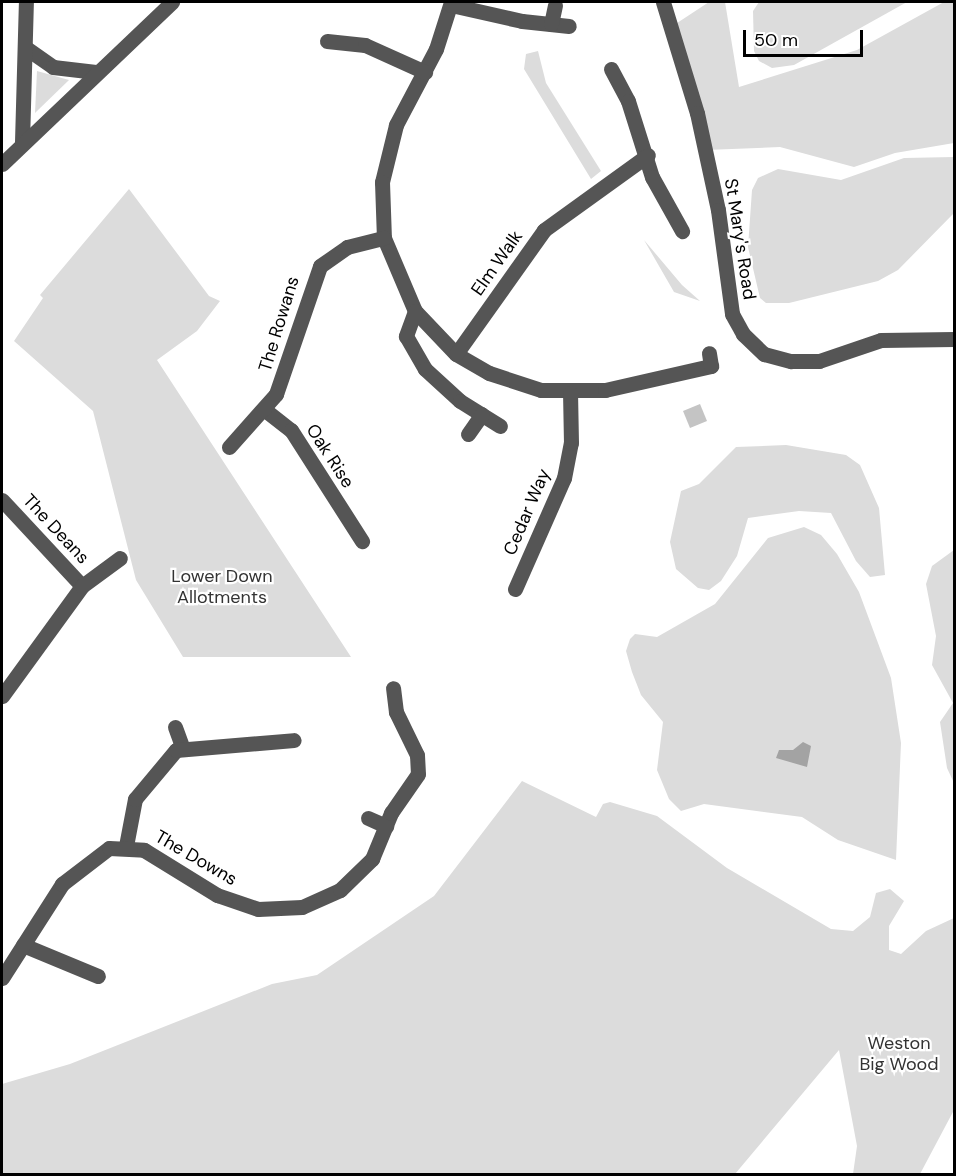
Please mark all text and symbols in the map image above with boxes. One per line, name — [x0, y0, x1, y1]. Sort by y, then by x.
scale bar — [746, 18, 866, 56]
text: 50 m — [754, 28, 798, 52]
street label: St Mary's Road — [720, 177, 760, 301]
street label: Elm Walk — [467, 226, 527, 300]
street label: The Rowans — [254, 274, 304, 374]
street label: Oak Rise — [301, 420, 359, 492]
street label: Cedar Way — [499, 466, 555, 558]
street label: The Deans — [18, 490, 94, 568]
park label: Lower Down Allotments — [171, 566, 273, 608]
street label: The Downs — [151, 826, 241, 890]
park label: Weston Big Wood — [859, 1033, 939, 1076]

